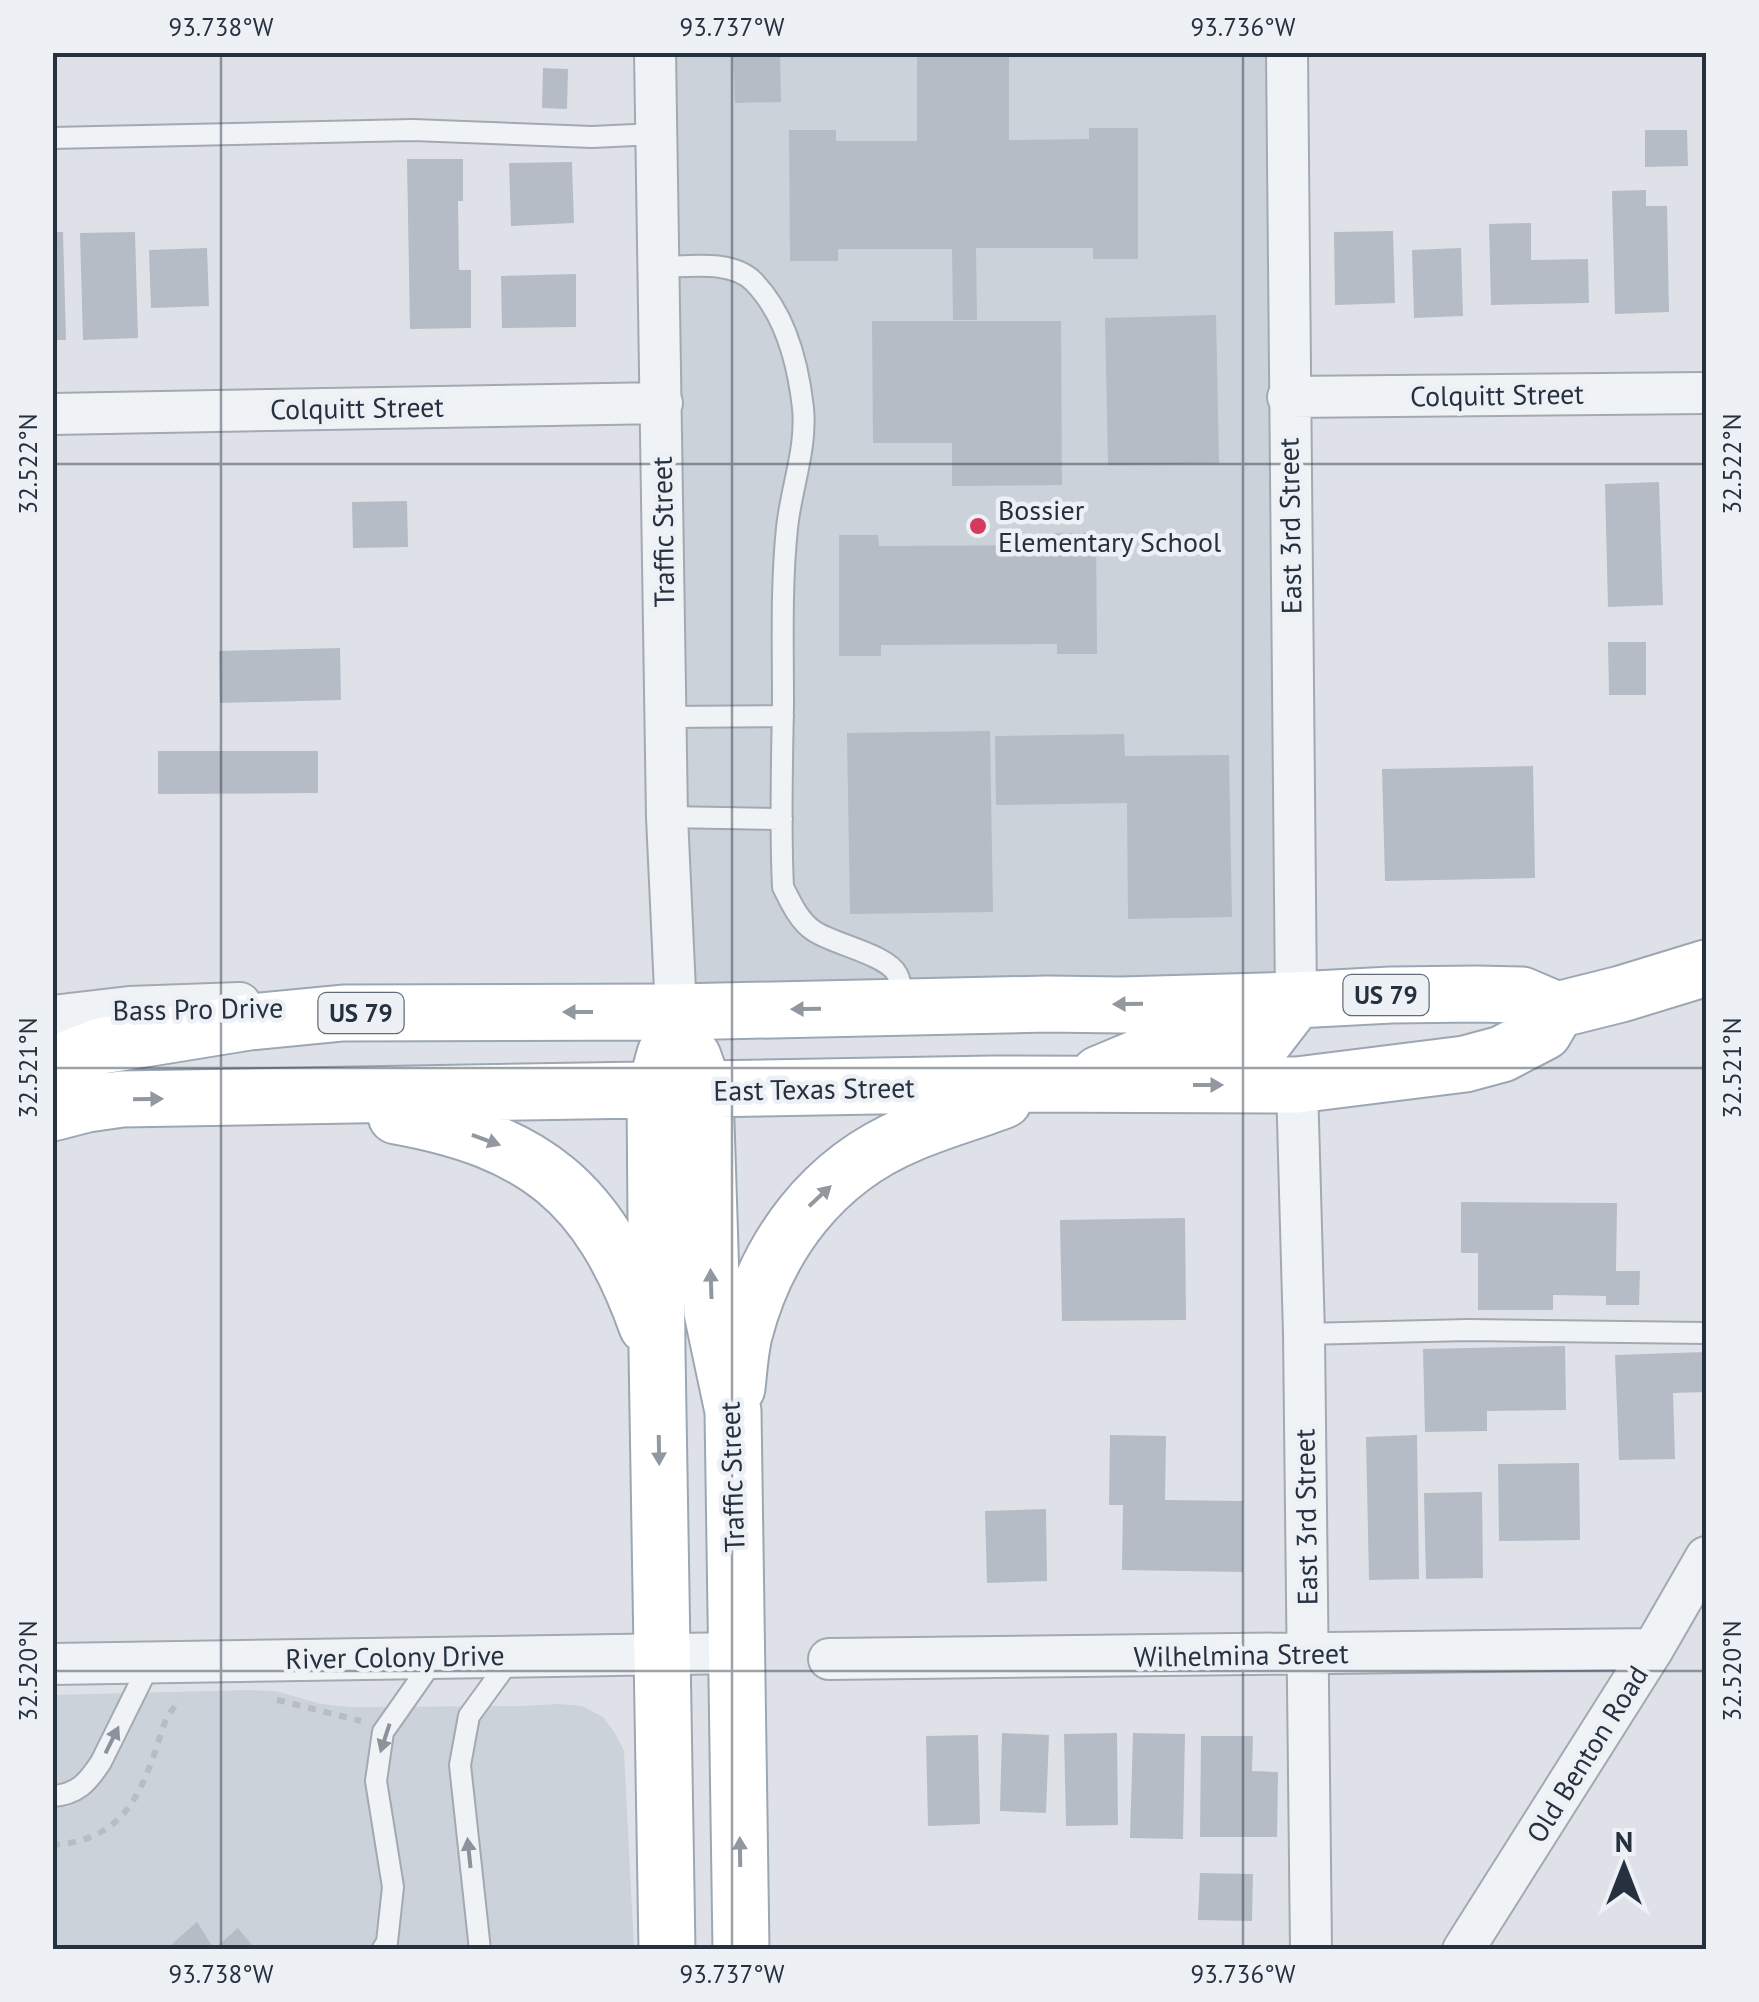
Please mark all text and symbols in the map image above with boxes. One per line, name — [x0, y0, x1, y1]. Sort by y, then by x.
text: 93.738°W — [169, 11, 274, 43]
text: 93.737°W — [680, 11, 785, 43]
text: 93.736°W — [1191, 11, 1296, 43]
street label: Colquitt Street — [1410, 374, 1585, 415]
street label: Colquitt Street — [270, 387, 445, 428]
text: 32.522°N — [12, 414, 44, 514]
text: 32.522°N — [1716, 414, 1748, 514]
street label: East 3rd Street — [1269, 437, 1310, 615]
street label: Traffic Street — [643, 456, 682, 608]
place label: Bossier Elementary School — [998, 491, 1221, 560]
marker: Bossier Elementary School — [967, 515, 989, 537]
road number: US 79 — [1344, 975, 1428, 1015]
street label: Bass Pro Drive — [112, 989, 284, 1028]
road number: US 79 — [318, 993, 404, 1033]
one-way arrow — [1112, 997, 1144, 1013]
one-way arrow — [790, 1001, 822, 1017]
one-way arrow — [562, 1005, 594, 1021]
text: 32.521°N — [12, 1018, 44, 1118]
text: 32.521°N — [1716, 1018, 1748, 1118]
street label: East Texas Street — [713, 1068, 916, 1109]
one-way arrow — [1192, 1077, 1224, 1093]
one-way arrow — [133, 1091, 165, 1107]
one-way arrow — [472, 1133, 502, 1148]
one-way arrow — [808, 1185, 832, 1208]
one-way arrow — [702, 1268, 718, 1300]
street label: Traffic Street — [710, 1400, 753, 1553]
street label: East 3rd Street — [1285, 1428, 1326, 1606]
one-way arrow — [651, 1434, 667, 1466]
text: 32.520°N — [12, 1621, 44, 1721]
text: 32.520°N — [1716, 1621, 1748, 1721]
street label: Wilhelmina Street — [1133, 1634, 1349, 1675]
street label: River Colony Drive — [285, 1636, 505, 1677]
street label: Old Benton Road — [1517, 1658, 1656, 1849]
one-way arrow — [377, 1723, 392, 1754]
one-way arrow — [103, 1725, 120, 1754]
north arrow — [1574, 1817, 1674, 1917]
text: N — [1615, 1823, 1633, 1860]
one-way arrow — [461, 1836, 477, 1868]
one-way arrow — [731, 1836, 747, 1868]
text: 93.738°W — [169, 1958, 274, 1990]
text: 93.737°W — [680, 1958, 785, 1990]
text: 93.736°W — [1191, 1958, 1296, 1990]

